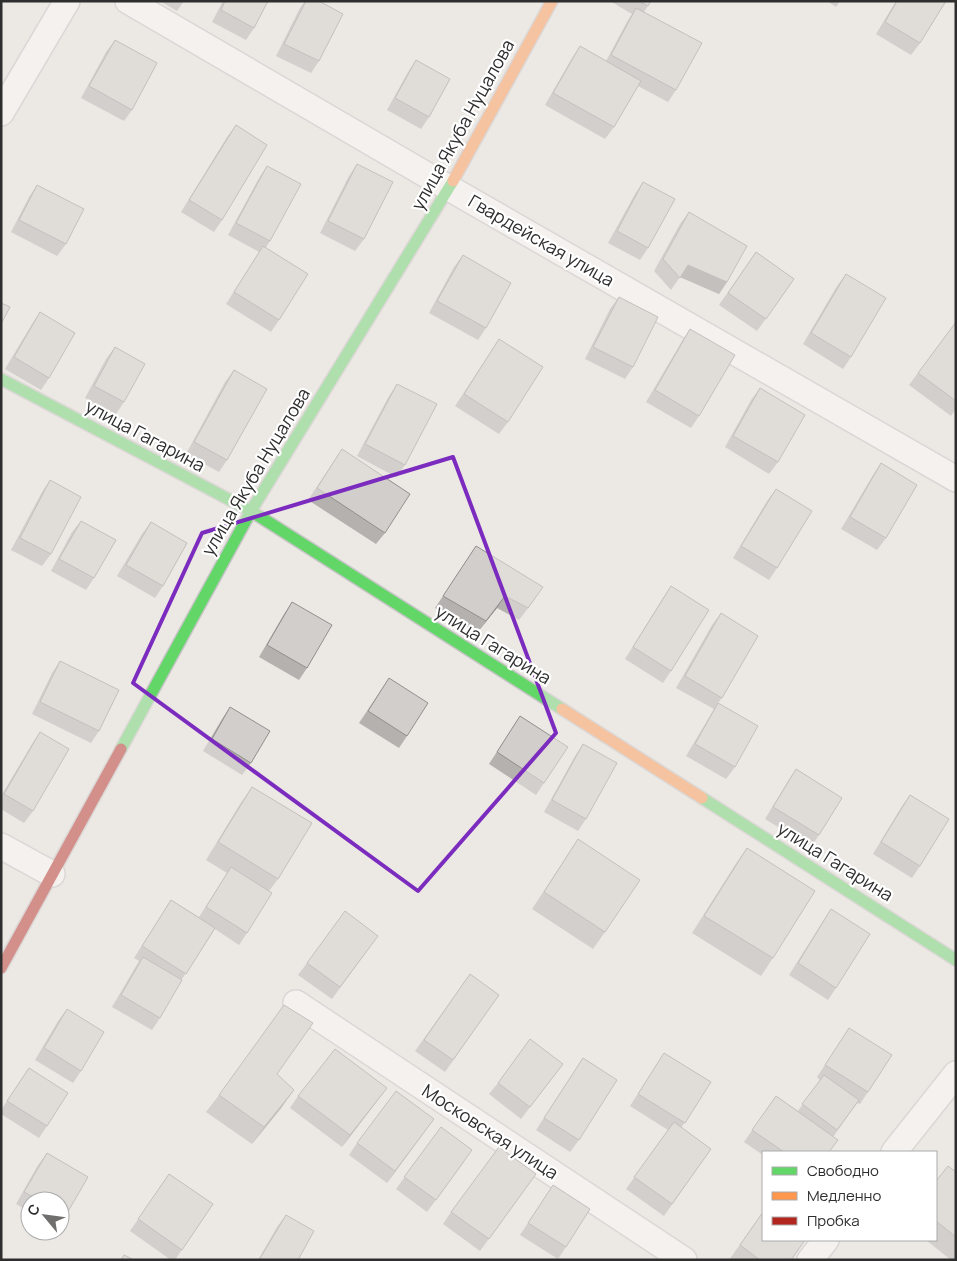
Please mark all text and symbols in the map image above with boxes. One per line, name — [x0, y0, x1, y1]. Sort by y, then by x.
street label: улица Якуба Нуцалова — [405, 35, 519, 214]
street label: Гвардейская улица — [464, 189, 619, 292]
street label: улица Якуба Нуцалова — [195, 383, 315, 560]
street label: улица Гагарина — [81, 393, 210, 477]
street label: улица Гагарина — [431, 599, 556, 689]
street label: улица Гагарина — [773, 816, 898, 906]
street label: Московская улица — [418, 1078, 563, 1184]
legend — [762, 1151, 937, 1241]
text: Свободно — [807, 1160, 879, 1181]
text: Медленно — [807, 1185, 881, 1206]
north arrow — [20, 1191, 70, 1241]
text: С — [22, 1200, 44, 1219]
text: Пробка — [807, 1210, 860, 1231]

